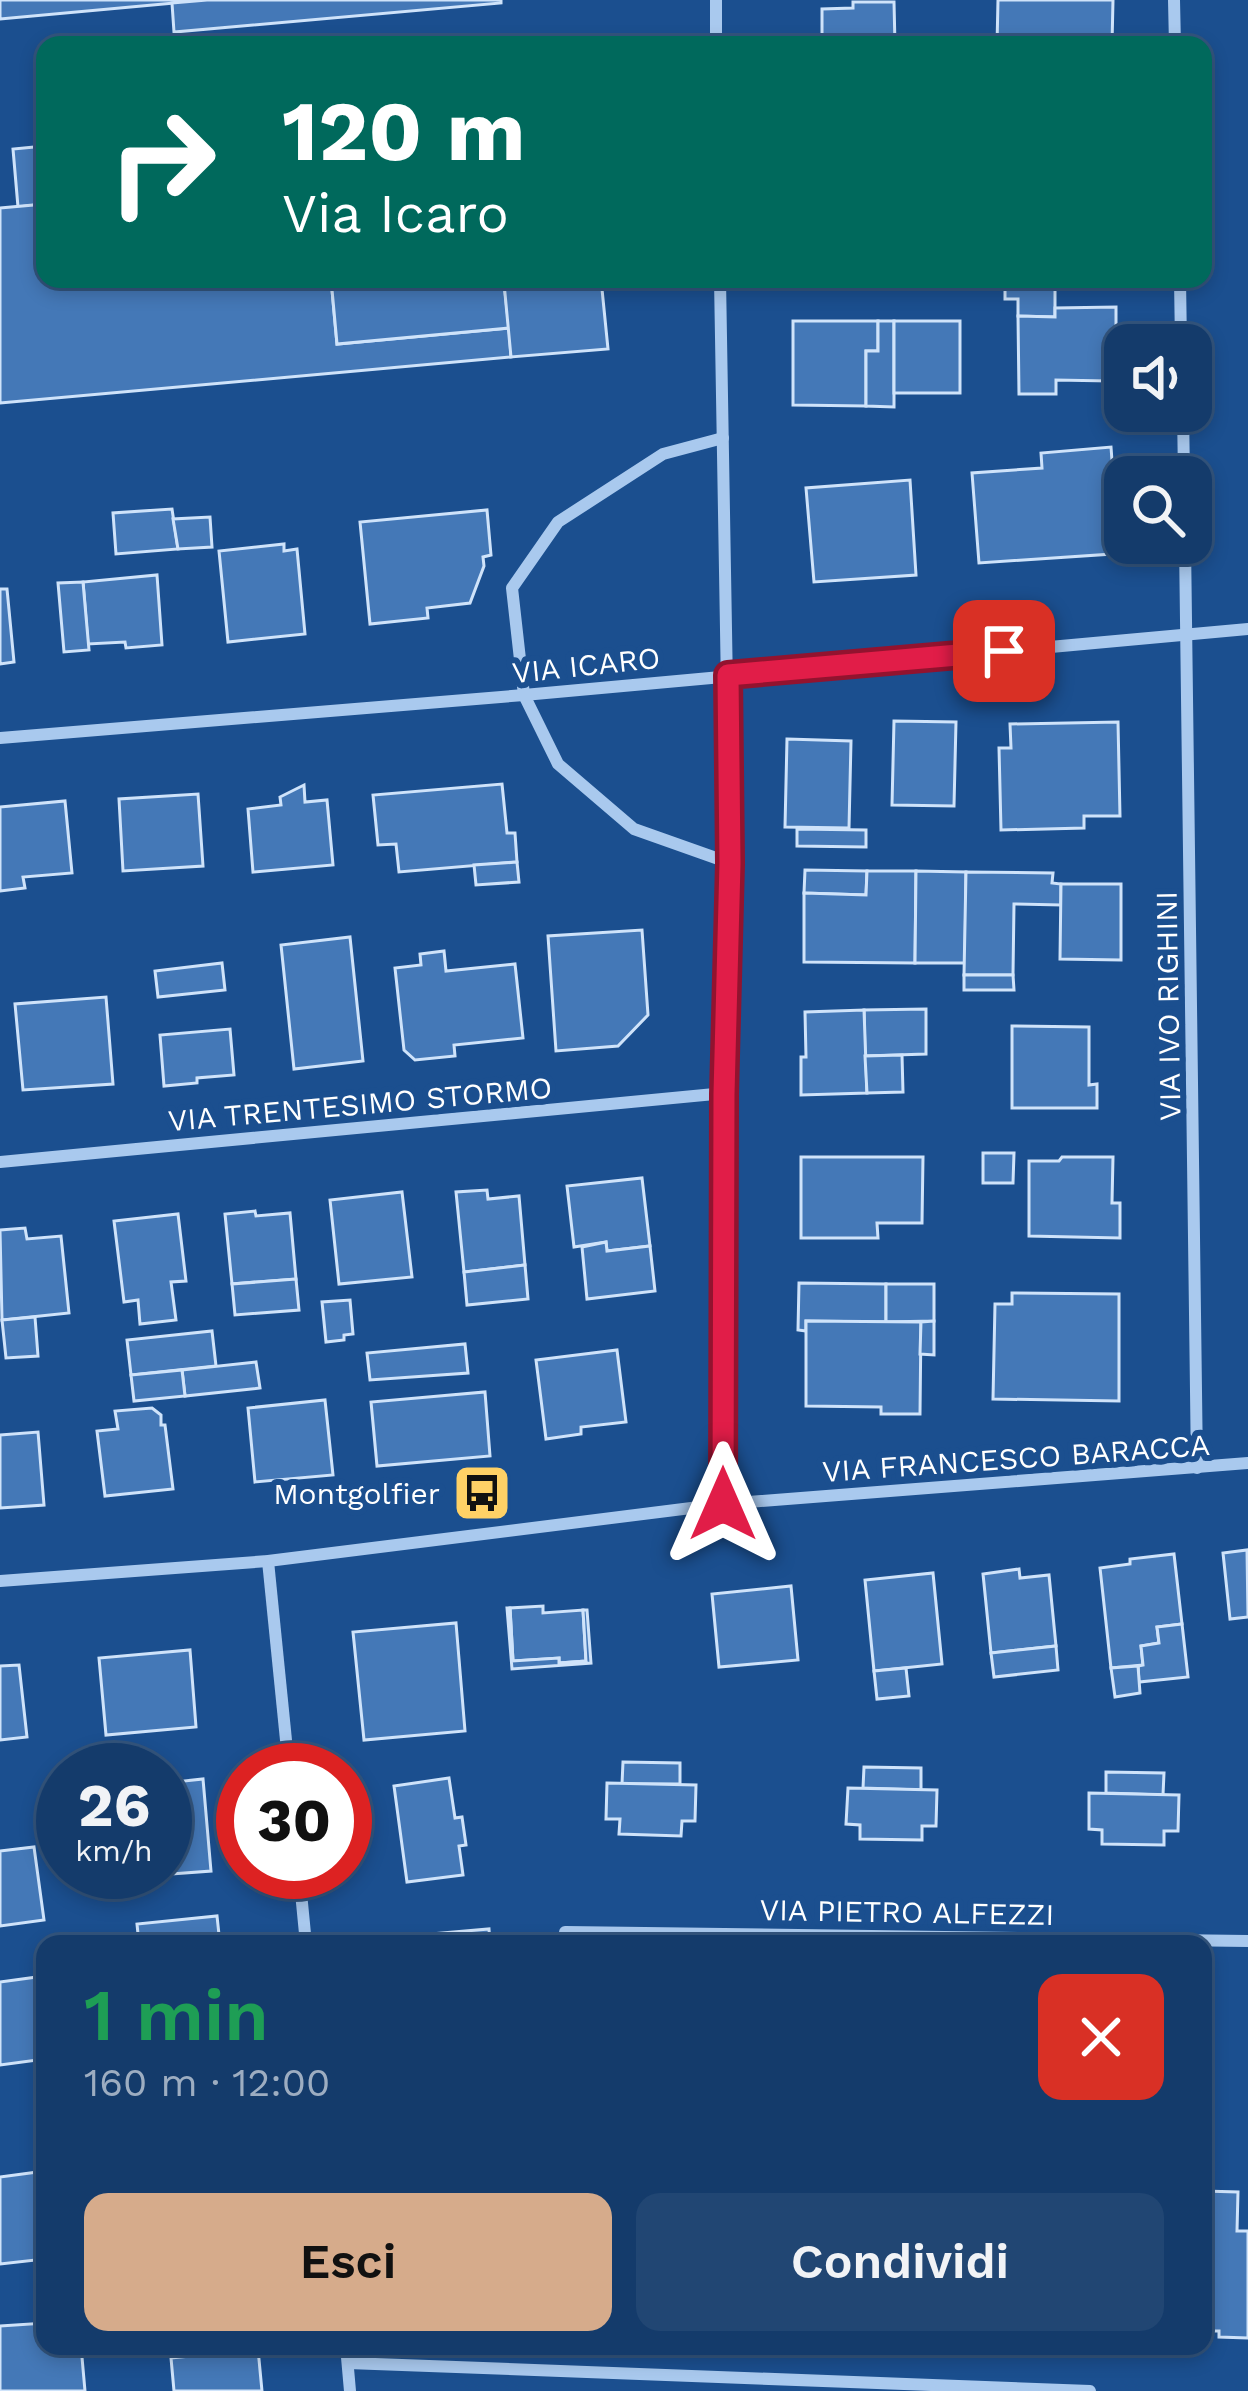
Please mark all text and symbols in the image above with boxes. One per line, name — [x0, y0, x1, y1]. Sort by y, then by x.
text: 120 m — [282, 82, 525, 180]
icon: right — [84, 84, 240, 240]
text: Via Icaro — [282, 182, 509, 245]
map controls — [1104, 324, 1212, 564]
button: sound — [1104, 324, 1212, 432]
button: search — [1104, 456, 1212, 564]
pin — [953, 600, 1055, 702]
icon: arrive — [971, 618, 1037, 684]
street label: VIA ICARO — [510, 640, 662, 690]
street label: VIA IVO RIGHINI — [1148, 891, 1188, 1121]
street label: VIA TRENTESIMO STORMO — [166, 1070, 554, 1138]
street label: VIA FRANCESCO BARACCA — [821, 1427, 1211, 1489]
position arrow — [660, 1441, 786, 1567]
bus stop icon: Montgolfier — [451, 1462, 513, 1524]
place label: Montgolfier — [273, 1476, 440, 1511]
speed limit sign: 30 — [216, 1743, 372, 1899]
text: 26 — [78, 1770, 150, 1841]
text: km/h — [75, 1833, 153, 1868]
street label: VIA PIETRO ALFEZZI — [759, 1892, 1055, 1932]
text: 1 min — [84, 1973, 269, 2057]
button: close — [1038, 1974, 1164, 2100]
text: 160 m · 12:00 — [84, 2060, 330, 2105]
button: Esci — [84, 2193, 612, 2331]
button: Condividi — [636, 2193, 1164, 2331]

